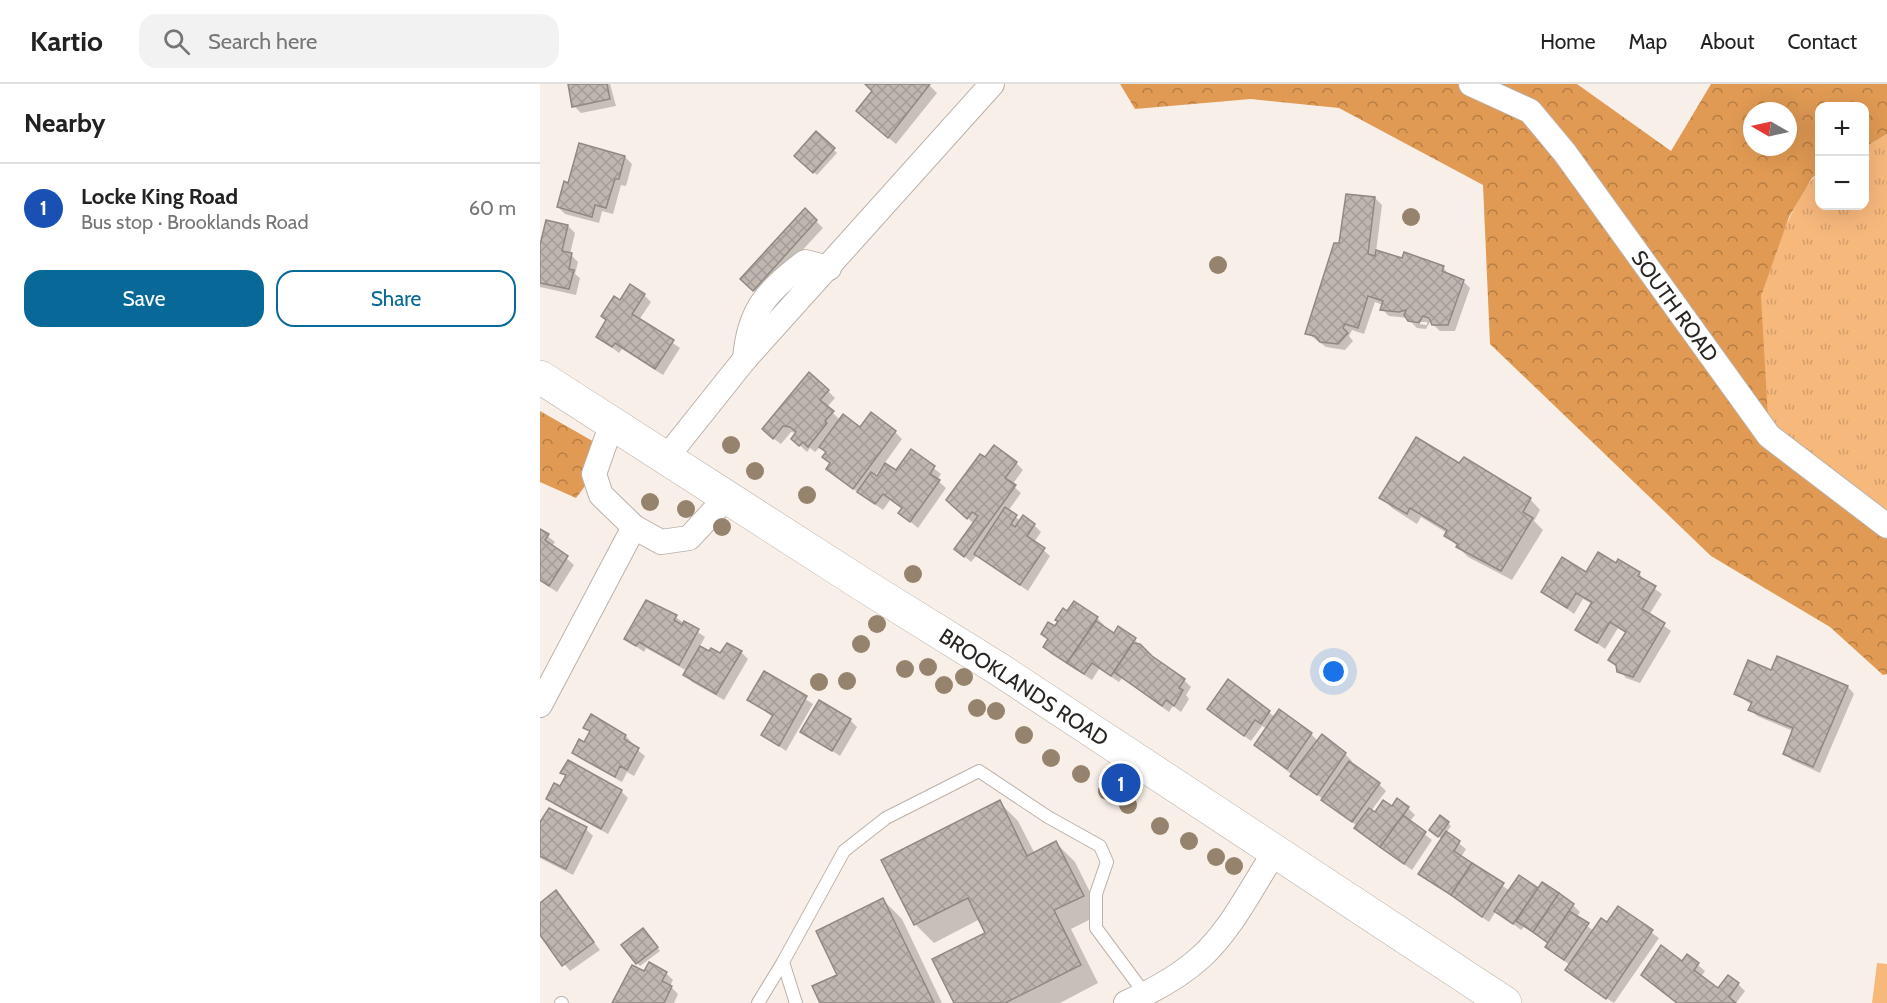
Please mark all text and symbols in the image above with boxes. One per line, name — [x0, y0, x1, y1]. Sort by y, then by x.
search box — [139, 14, 559, 68]
text: Kartio — [30, 24, 103, 58]
icon: search — [160, 25, 193, 58]
text: Search here — [208, 28, 317, 55]
text: Home — [1540, 29, 1596, 54]
text: Map — [1629, 29, 1667, 54]
text: About — [1700, 29, 1754, 54]
text: Contact — [1787, 29, 1857, 54]
north arrow — [1743, 102, 1797, 156]
map controls — [1815, 102, 1869, 210]
button: + — [1815, 102, 1869, 156]
text: Nearby — [24, 107, 105, 139]
button: − — [1815, 156, 1869, 210]
text: Locke King Road — [81, 183, 238, 210]
text: 1 — [40, 196, 47, 220]
text: 60 m — [469, 196, 516, 220]
text: Bus stop · Brooklands Road — [81, 210, 309, 234]
street label: SOUTH ROAD — [1626, 246, 1724, 366]
button: Save — [24, 270, 264, 327]
button: Share — [276, 270, 516, 327]
street label: BROOKLANDS ROAD — [935, 623, 1113, 751]
your location — [1319, 657, 1348, 686]
pin: 1 — [1102, 760, 1140, 806]

